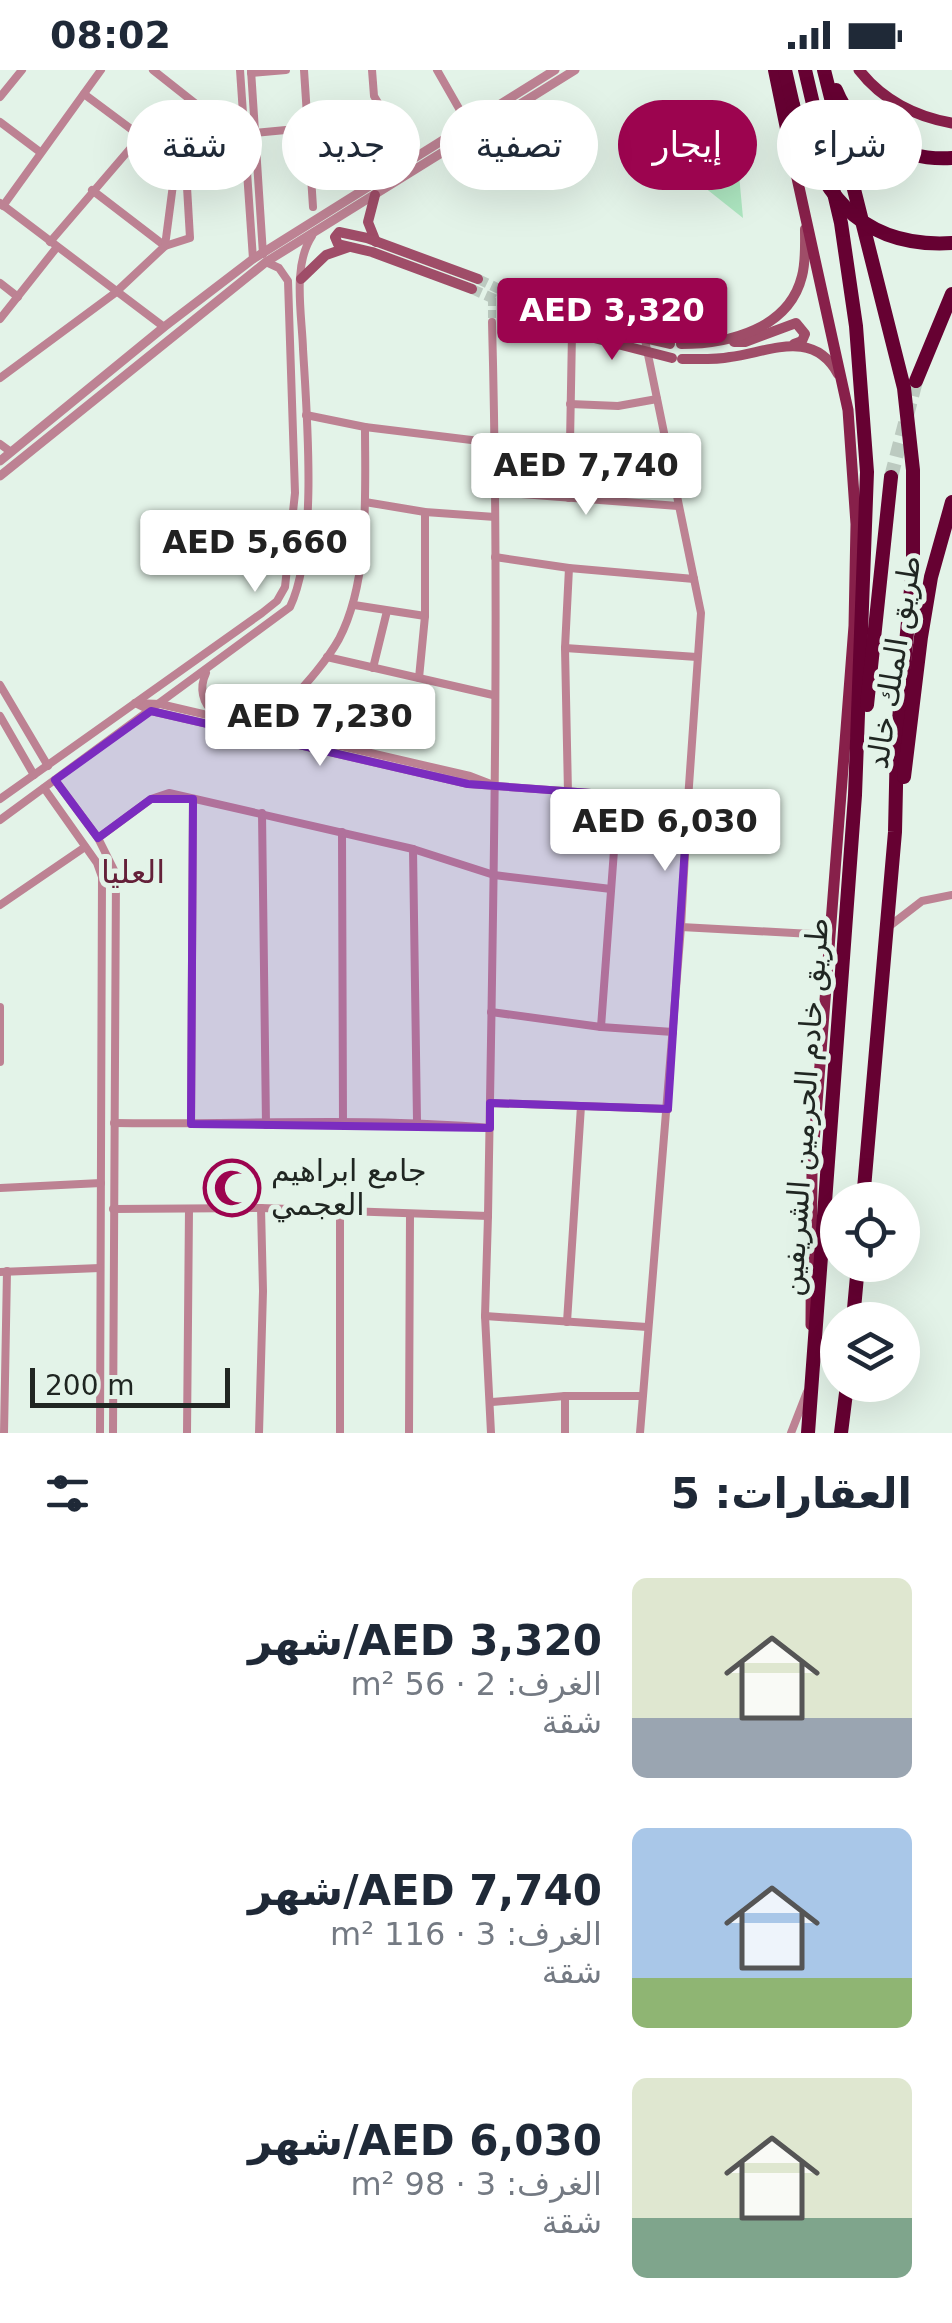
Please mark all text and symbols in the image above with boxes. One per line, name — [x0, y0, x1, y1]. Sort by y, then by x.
text: 08:02 — [50, 13, 171, 57]
chip: شقة — [127, 100, 262, 190]
chip: جديد — [282, 100, 420, 190]
chip: تصفية — [440, 100, 598, 190]
chip: إيجار — [618, 100, 757, 190]
chip: شراء — [777, 100, 922, 190]
pin: AED 3,320 — [498, 278, 726, 363]
text: AED 3,320 — [519, 291, 705, 329]
pin: AED 7,740 — [472, 433, 700, 518]
text: AED 7,740 — [493, 446, 679, 484]
pin: AED 5,660 — [141, 510, 369, 595]
text: AED 5,660 — [162, 523, 348, 561]
street label: طريق الملك خالد — [859, 553, 928, 771]
pin: AED 7,230 — [206, 684, 434, 769]
text: AED 7,230 — [227, 697, 413, 735]
pin: AED 6,030 — [551, 789, 779, 874]
text: AED 6,030 — [572, 802, 758, 840]
district label: العليا — [101, 853, 165, 891]
street label: طريق خادم الحرمين الشريفين — [774, 916, 835, 1298]
place label: جامع ابراهيم العجمي — [271, 1153, 427, 1223]
mosque icon: جامع ابراهيم العجمي — [202, 1158, 262, 1218]
map controls — [820, 1182, 920, 1402]
button: locate — [820, 1182, 920, 1282]
button: layers — [820, 1302, 920, 1402]
scale bar — [30, 1363, 230, 1408]
text: 200 m — [45, 1369, 135, 1402]
icon: filters — [40, 1466, 95, 1521]
text: العقارات: 5 — [671, 1469, 912, 1518]
text: AED 3,320/شهر — [248, 1616, 602, 1665]
icon: home — [712, 1618, 832, 1738]
text: الغرف: 2 · 56 m² — [350, 1665, 602, 1703]
text: شقة — [542, 1703, 602, 1741]
text: AED 7,740/شهر — [248, 1866, 602, 1915]
icon: home — [712, 1868, 832, 1988]
text: الغرف: 3 · 116 m² — [330, 1915, 602, 1953]
text: شقة — [542, 1953, 602, 1991]
text: AED 6,030/شهر — [248, 2116, 602, 2165]
icon: home — [712, 2118, 832, 2238]
text: الغرف: 3 · 98 m² — [350, 2165, 602, 2203]
text: شقة — [542, 2203, 602, 2241]

